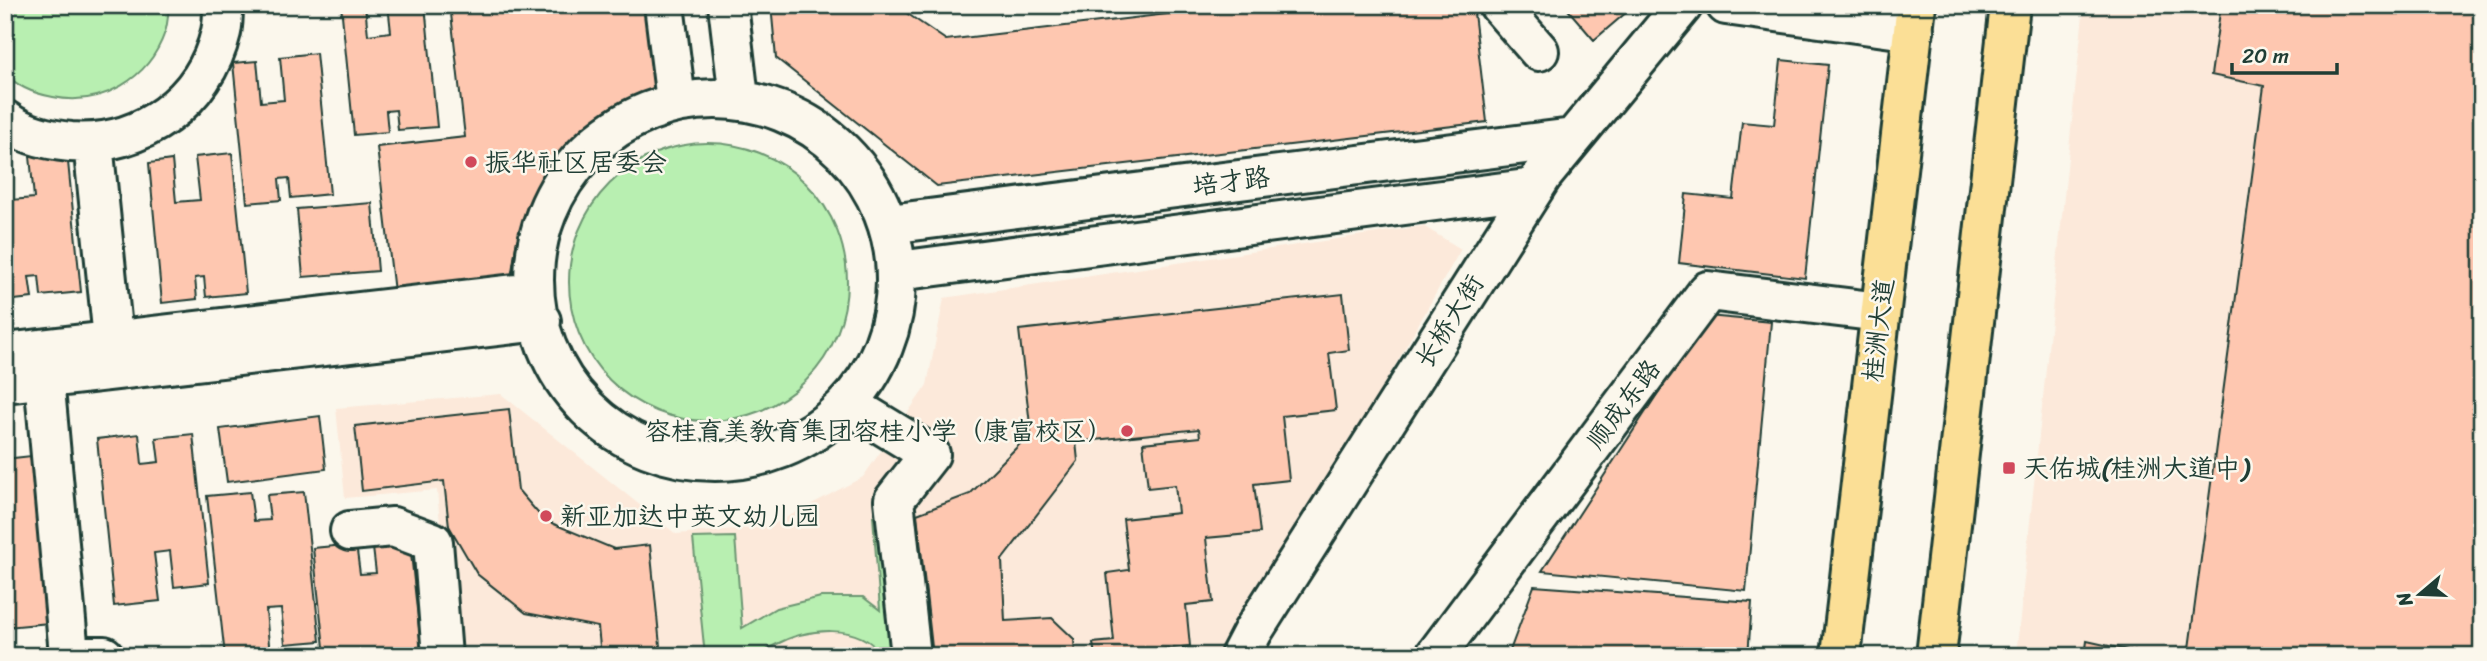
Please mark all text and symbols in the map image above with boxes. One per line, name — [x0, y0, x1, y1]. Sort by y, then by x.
scale bar — [2232, 32, 2336, 76]
text: 20 m — [2242, 37, 2289, 75]
place label: 振华社区居委会 — [485, 139, 667, 185]
street label: 培才路 — [1189, 153, 1273, 209]
marker: 振华社区居委会 — [463, 154, 479, 170]
street label: 长桥大街 — [1402, 265, 1496, 377]
street label: 桂洲大道 — [1849, 276, 1907, 384]
street label: 顺成东路 — [1573, 349, 1673, 459]
place label: 容桂育美教育集团容桂小学（康富校区） — [645, 408, 1113, 454]
marker: 容桂育美教育集团容桂小学（康富校区） — [1119, 423, 1135, 439]
place label: 天佑城(桂洲大道中) — [2023, 445, 2251, 491]
marker: 天佑城(桂洲大道中) — [2001, 460, 2017, 476]
place label: 新亚加达中英文幼儿园 — [560, 493, 820, 539]
marker: 新亚加达中英文幼儿园 — [538, 508, 554, 524]
north arrow — [2386, 560, 2456, 630]
text: N — [2386, 587, 2422, 612]

